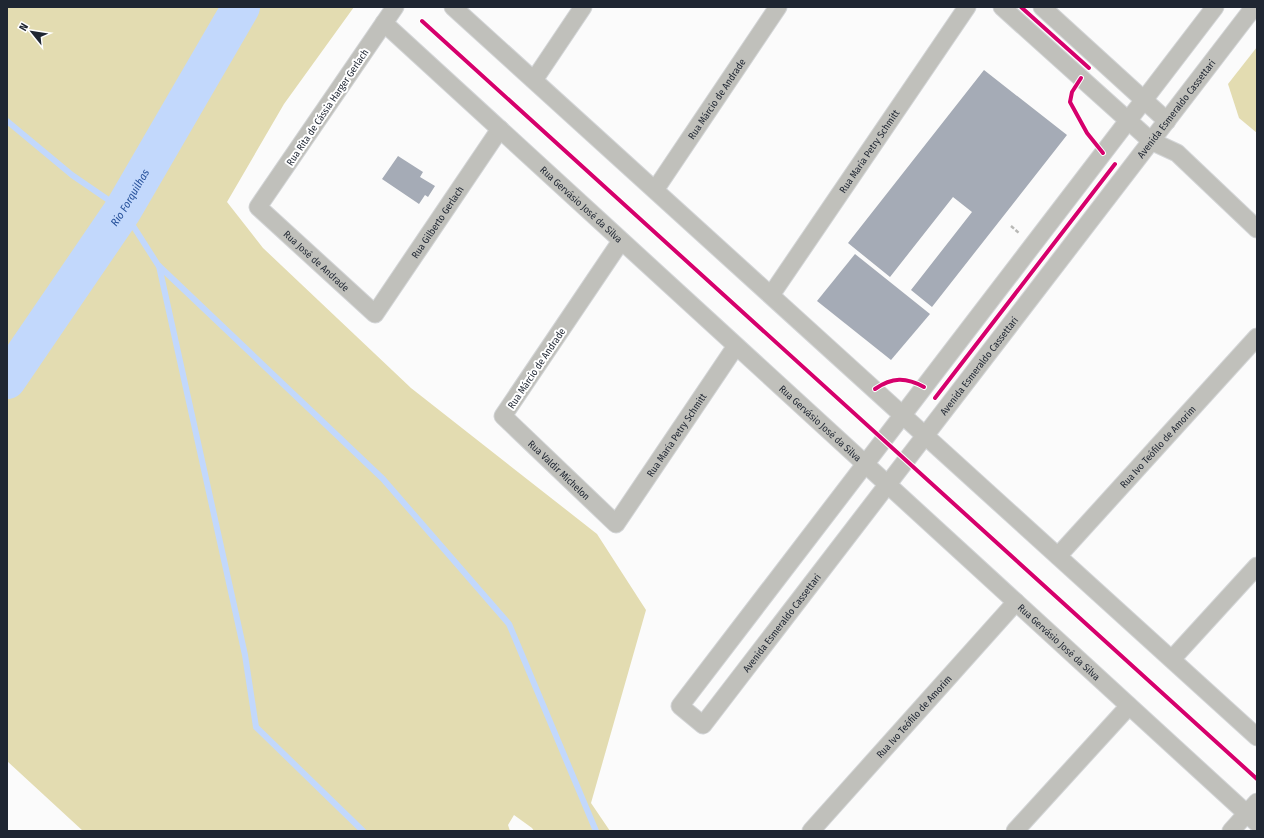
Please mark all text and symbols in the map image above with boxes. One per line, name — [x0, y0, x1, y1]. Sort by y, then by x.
north arrow — [12, 12, 52, 52]
text: N — [16, 21, 31, 33]
street label: Rua Rita de Cássia Harger Gerlach — [284, 47, 371, 168]
street label: Rua Márcio de Andrade — [686, 57, 749, 142]
street label: Avenida Esmeraldo Cassettari — [1135, 58, 1218, 161]
street label: Rua Maria Petry Schmitt — [837, 107, 903, 196]
street label: Rua Gervásio José da Silva — [537, 164, 625, 246]
water label: Rio Forquilhas — [108, 167, 152, 229]
street label: Rua Gilberto Gerlach — [409, 184, 467, 261]
street label: Rua José de Andrade — [281, 228, 351, 294]
street label: Avenida Esmeraldo Cassettari — [938, 315, 1021, 418]
street label: Rua Márcio de Andrade — [505, 326, 568, 411]
street label: Rua Gervásio José da Silva — [776, 383, 863, 464]
street label: Rua Maria Petry Schmitt — [645, 391, 710, 479]
street label: Rua Ivo Teófilo de Amorim — [1118, 403, 1199, 491]
street label: Rua Valdir Michelon — [525, 438, 592, 503]
street label: Avenida Esmeraldo Cassettari — [741, 572, 824, 675]
street label: Rua Gervásio José da Silva — [1015, 602, 1102, 683]
street label: Rua Ivo Teófilo de Amorim — [874, 673, 955, 761]

